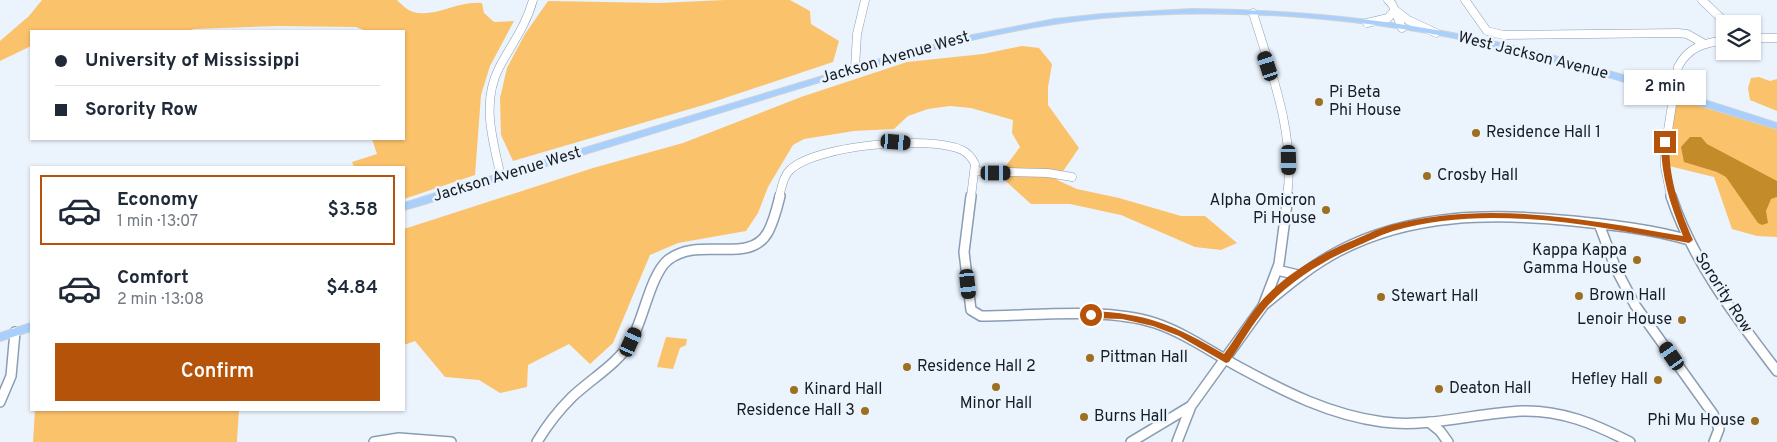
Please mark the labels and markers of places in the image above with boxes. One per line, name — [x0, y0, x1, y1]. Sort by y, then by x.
place label: Pi Beta Phi House — [1329, 83, 1401, 121]
marker: Pi Beta Phi House — [1313, 96, 1325, 108]
place label: Residence Hall 1 — [1486, 123, 1601, 143]
marker: Residence Hall 1 — [1470, 127, 1482, 139]
place label: Crosby Hall — [1437, 166, 1518, 186]
marker: Crosby Hall — [1421, 170, 1433, 182]
place label: Alpha Omicron Pi House — [1210, 191, 1316, 229]
marker: Alpha Omicron Pi House — [1320, 204, 1332, 216]
place label: Kappa Kappa Gamma House — [1523, 241, 1627, 279]
marker: Kappa Kappa Gamma House — [1631, 254, 1643, 266]
place label: Brown Hall — [1589, 286, 1666, 306]
place label: Stewart Hall — [1391, 287, 1478, 307]
marker: Brown Hall — [1573, 290, 1585, 302]
marker: Stewart Hall — [1375, 291, 1387, 303]
place label: Lenoir House — [1577, 310, 1672, 330]
marker: Lenoir House — [1676, 314, 1688, 326]
place label: Pittman Hall — [1100, 348, 1188, 368]
marker: Pittman Hall — [1084, 352, 1096, 364]
place label: Residence Hall 2 — [917, 357, 1036, 377]
marker: Residence Hall 2 — [901, 361, 913, 373]
place label: Hefley Hall — [1571, 370, 1648, 390]
marker: Hefley Hall — [1652, 374, 1664, 386]
place label: Deaton Hall — [1449, 379, 1531, 399]
place label: Kinard Hall — [804, 380, 882, 400]
marker: Minor Hall — [990, 381, 1002, 393]
marker: Deaton Hall — [1433, 383, 1445, 395]
marker: Kinard Hall — [788, 384, 800, 396]
place label: Minor Hall — [960, 394, 1032, 414]
place label: Residence Hall 3 — [736, 401, 855, 421]
marker: Residence Hall 3 — [859, 405, 871, 417]
place label: Burns Hall — [1094, 407, 1168, 427]
marker: Burns Hall — [1078, 411, 1090, 423]
place label: Phi Mu House — [1647, 411, 1745, 431]
marker: Phi Mu House — [1749, 415, 1761, 427]

